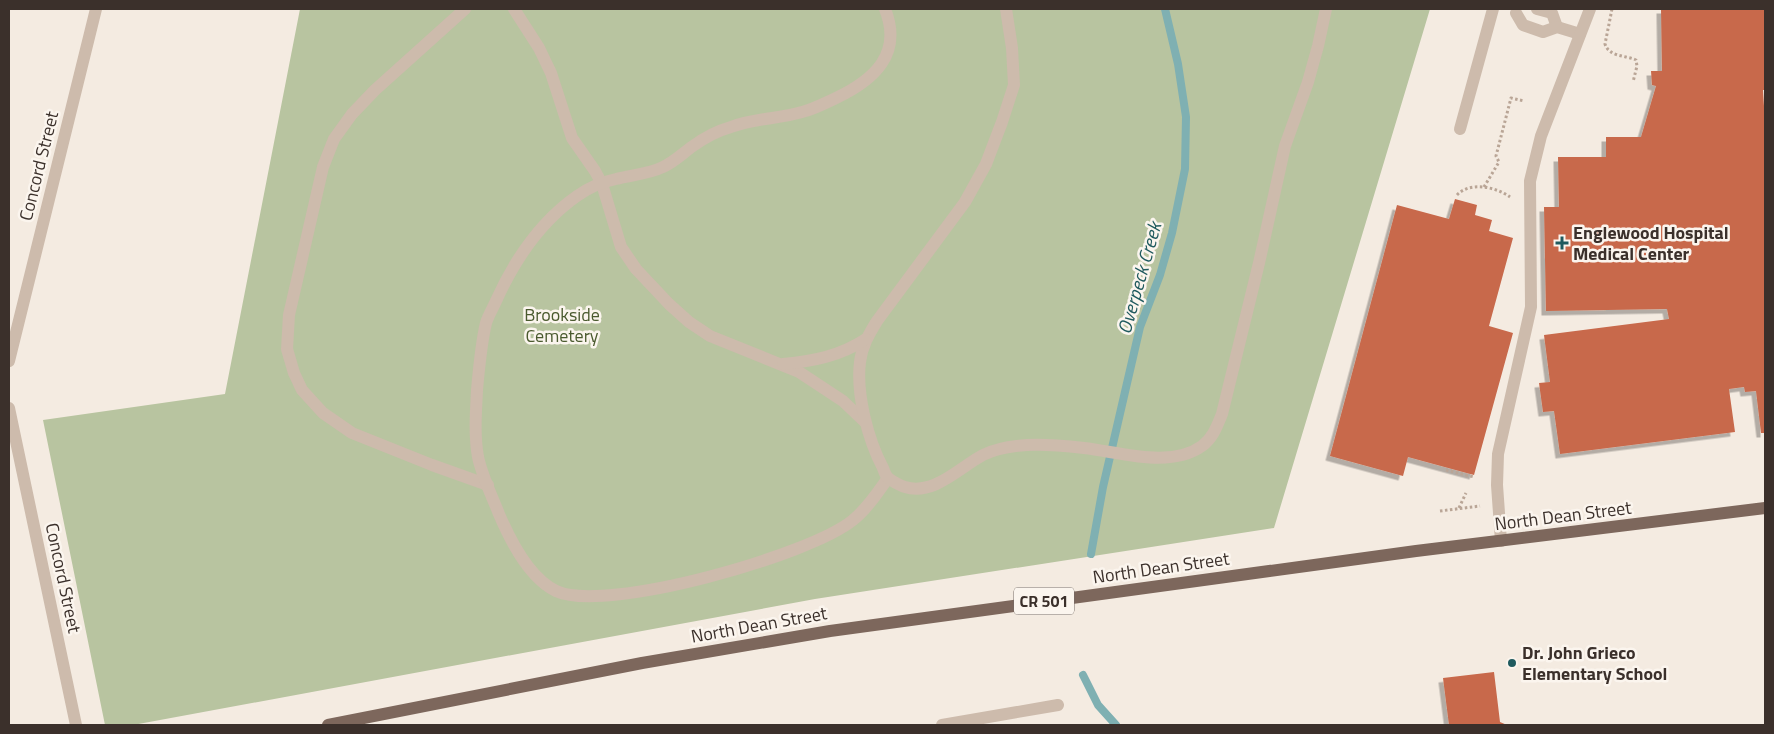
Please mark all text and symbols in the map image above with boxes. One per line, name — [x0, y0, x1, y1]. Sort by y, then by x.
street label: Concord Street — [12, 108, 65, 223]
water label: Overpeck Creek — [1109, 216, 1169, 337]
place label: Englewood Hospital Medical Center — [1573, 219, 1729, 267]
marker: Englewood Hospital Medical Center — [1555, 236, 1569, 250]
park label: Brookside Cemetery — [524, 301, 600, 349]
street label: North Dean Street — [1493, 494, 1633, 537]
street label: Concord Street — [39, 520, 88, 636]
street label: North Dean Street — [1091, 544, 1232, 590]
road number: CR 501 — [1014, 588, 1074, 614]
street label: North Dean Street — [689, 599, 830, 650]
place label: Dr. John Grieco Elementary School — [1522, 639, 1667, 687]
marker: Dr. John Grieco Elementary School — [1506, 657, 1518, 669]

